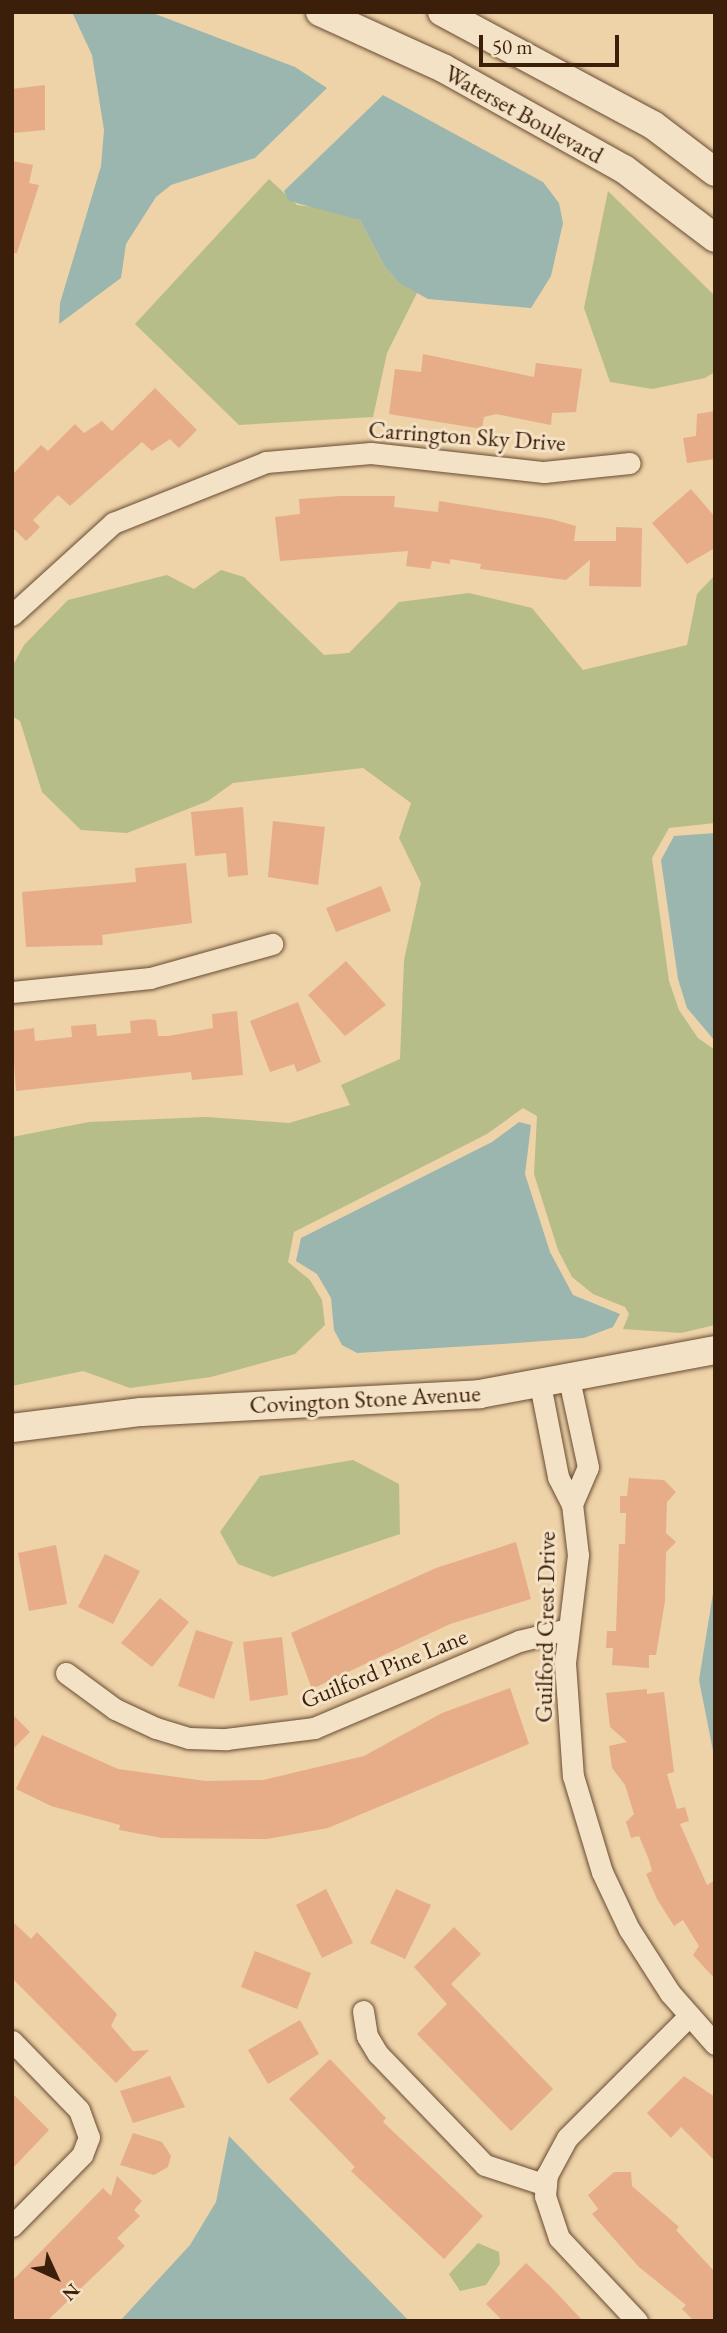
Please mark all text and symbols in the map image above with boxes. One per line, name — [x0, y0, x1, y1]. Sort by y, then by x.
scale bar — [482, 21, 622, 65]
text: 50 m — [492, 33, 533, 60]
street label: Waterset Boulevard — [440, 58, 608, 170]
street label: Carrington Sky Drive — [367, 415, 567, 457]
street label: Covington Stone Avenue — [249, 1379, 481, 1419]
street label: Guilford Crest Drive — [529, 1531, 561, 1723]
street label: Guilford Pine Lane — [296, 1621, 472, 1715]
north arrow — [21, 2242, 91, 2312]
text: N — [57, 2278, 85, 2306]

